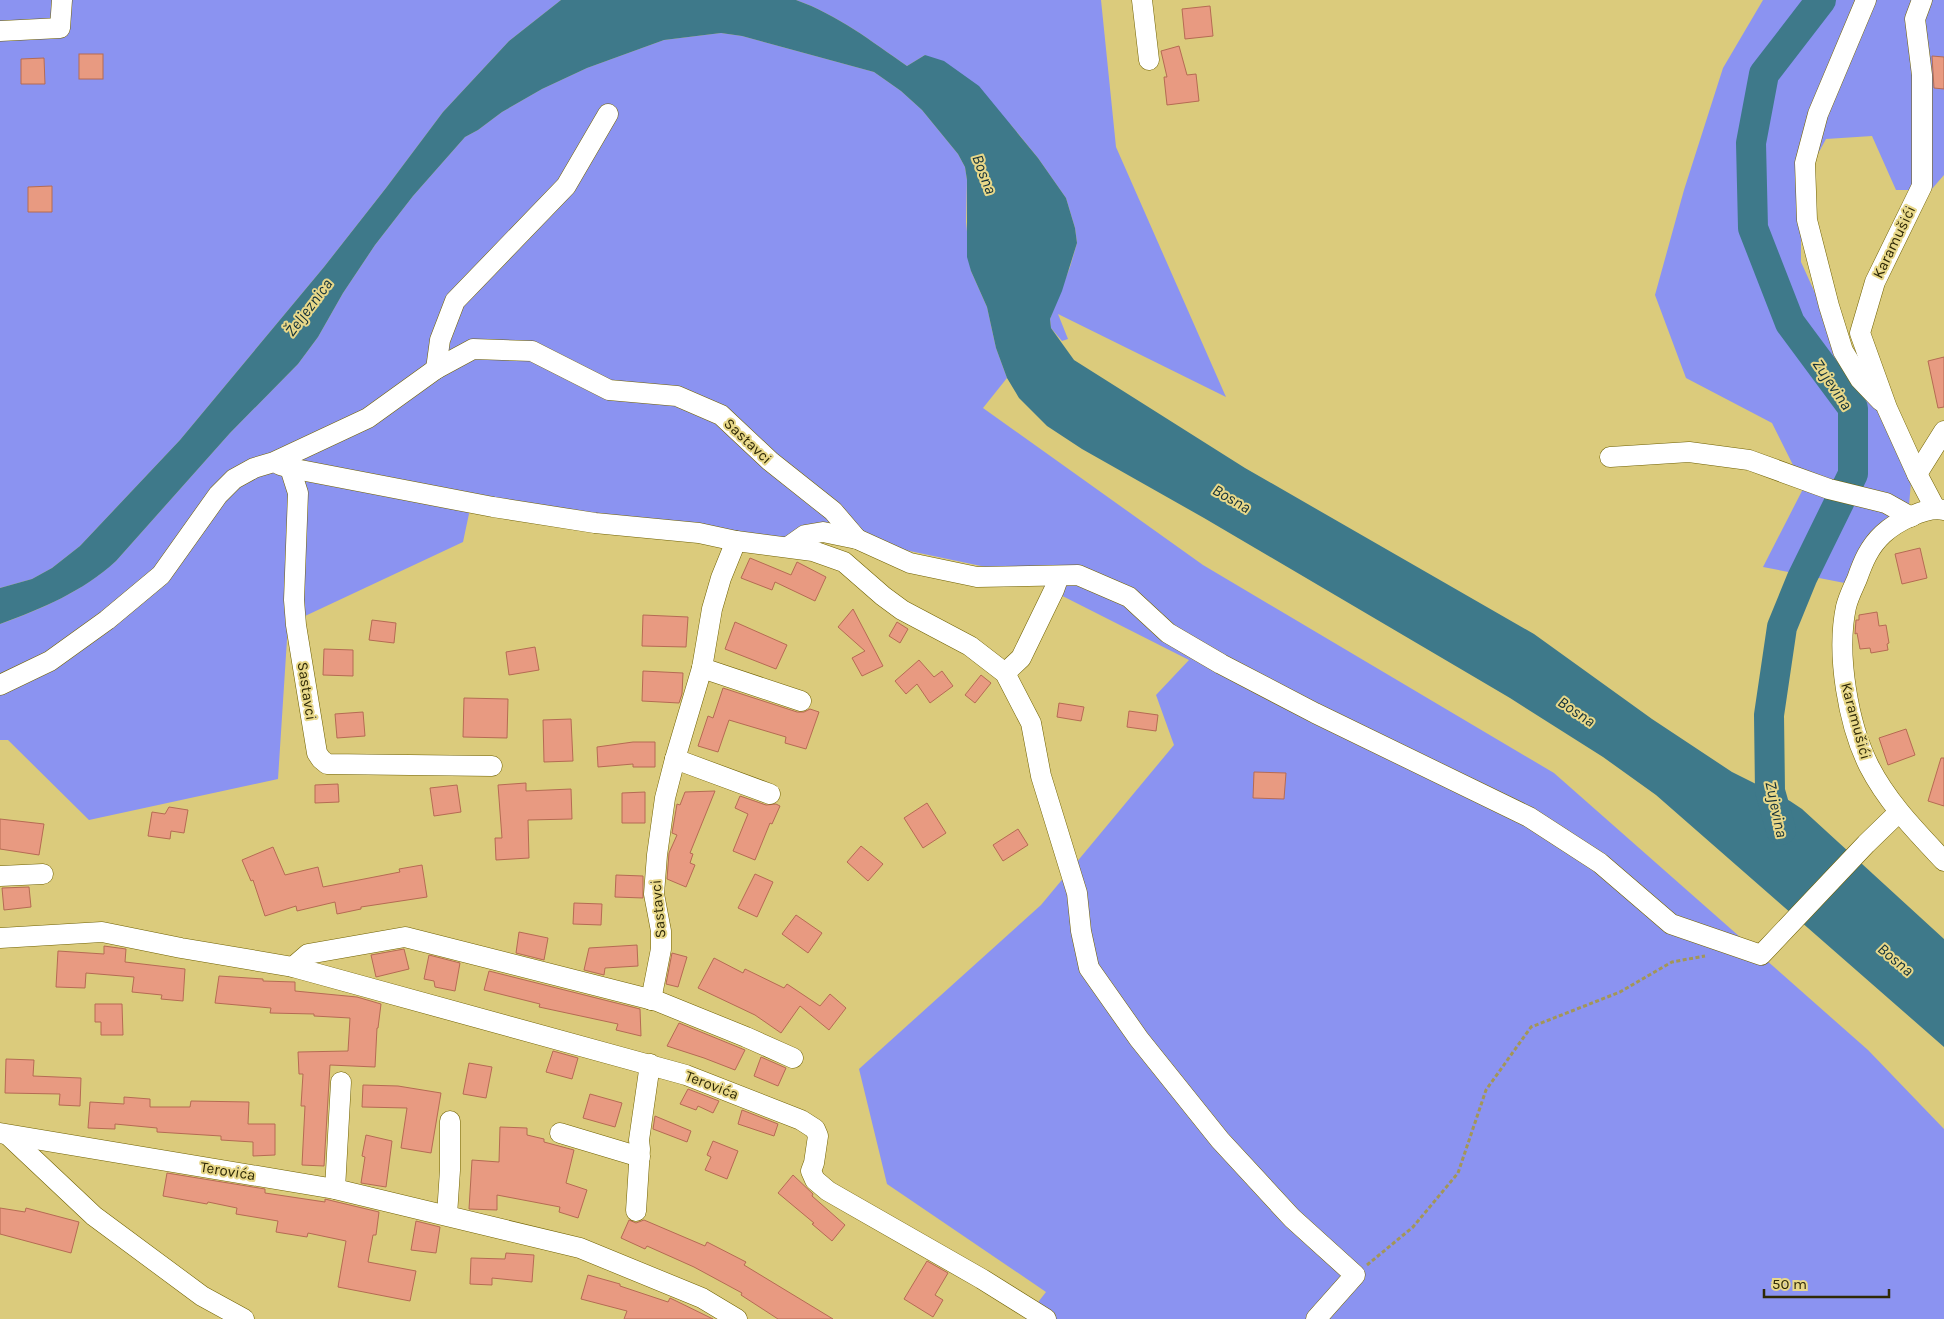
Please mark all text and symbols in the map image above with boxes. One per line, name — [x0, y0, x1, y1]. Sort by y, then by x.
water label: Bosna — [968, 152, 1001, 197]
street label: Karamušići — [1869, 203, 1919, 281]
water label: Željeznica — [281, 275, 336, 340]
water label: Zujevina — [1809, 355, 1857, 413]
street label: Sastavci — [720, 414, 776, 468]
water label: Bosna — [1209, 480, 1254, 517]
street label: Sastavci — [294, 661, 320, 721]
street label: Karamušići — [1837, 681, 1875, 761]
water label: Bosna — [1554, 692, 1599, 731]
water label: Zujevina — [1761, 779, 1792, 839]
street label: Sastavci — [646, 879, 670, 939]
water label: Bosna — [1874, 939, 1918, 980]
street label: Terovića — [683, 1067, 741, 1103]
street label: Terovića — [199, 1158, 257, 1184]
scale bar — [1764, 1266, 1889, 1298]
text: 50 m — [1772, 1275, 1807, 1293]

